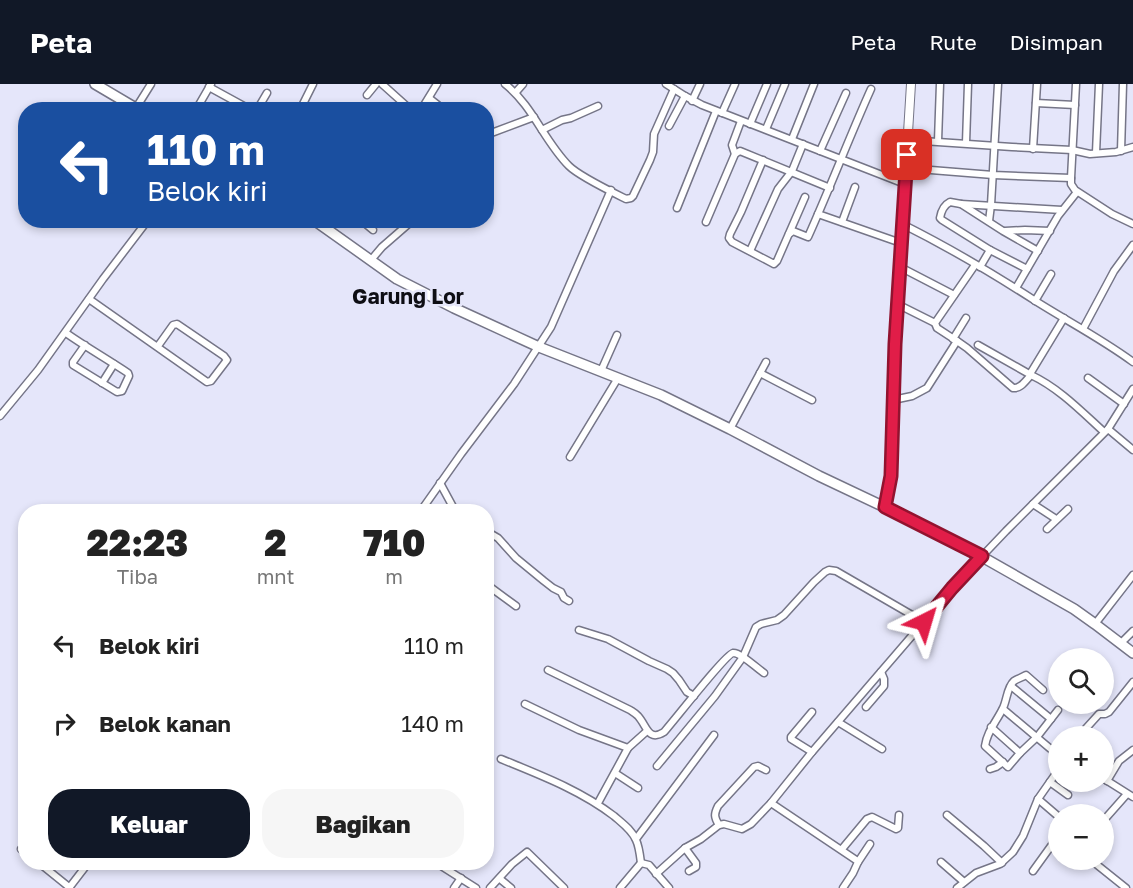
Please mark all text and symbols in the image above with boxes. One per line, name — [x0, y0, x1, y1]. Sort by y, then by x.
text: Peta — [30, 26, 92, 59]
text: Peta — [850, 29, 896, 55]
text: Rute — [929, 29, 977, 55]
text: Disimpan — [1010, 29, 1103, 55]
text: 110 m — [147, 124, 265, 174]
icon: left — [48, 126, 126, 204]
pin — [881, 129, 932, 180]
icon: arrive — [890, 138, 923, 171]
text: Belok kiri — [147, 175, 268, 207]
district label: Garung Lor — [352, 283, 464, 309]
text: 22:23 — [87, 521, 188, 564]
text: 2 — [264, 521, 287, 564]
text: 710 — [363, 521, 425, 564]
text: Tiba — [117, 564, 158, 588]
text: mnt — [257, 564, 294, 588]
text: m — [385, 564, 403, 588]
position arrow — [892, 590, 956, 654]
icon: left — [48, 629, 81, 662]
text: Belok kiri — [99, 632, 200, 659]
text: 110 m — [404, 632, 464, 659]
map controls — [1048, 648, 1114, 870]
button: search — [1048, 648, 1114, 714]
icon: right — [48, 707, 81, 740]
text: Belok kanan — [99, 710, 231, 737]
text: 140 m — [401, 710, 464, 737]
button: + — [1048, 726, 1114, 792]
button: Keluar — [48, 789, 250, 858]
button: Bagikan — [262, 789, 464, 858]
button: − — [1048, 804, 1114, 870]

